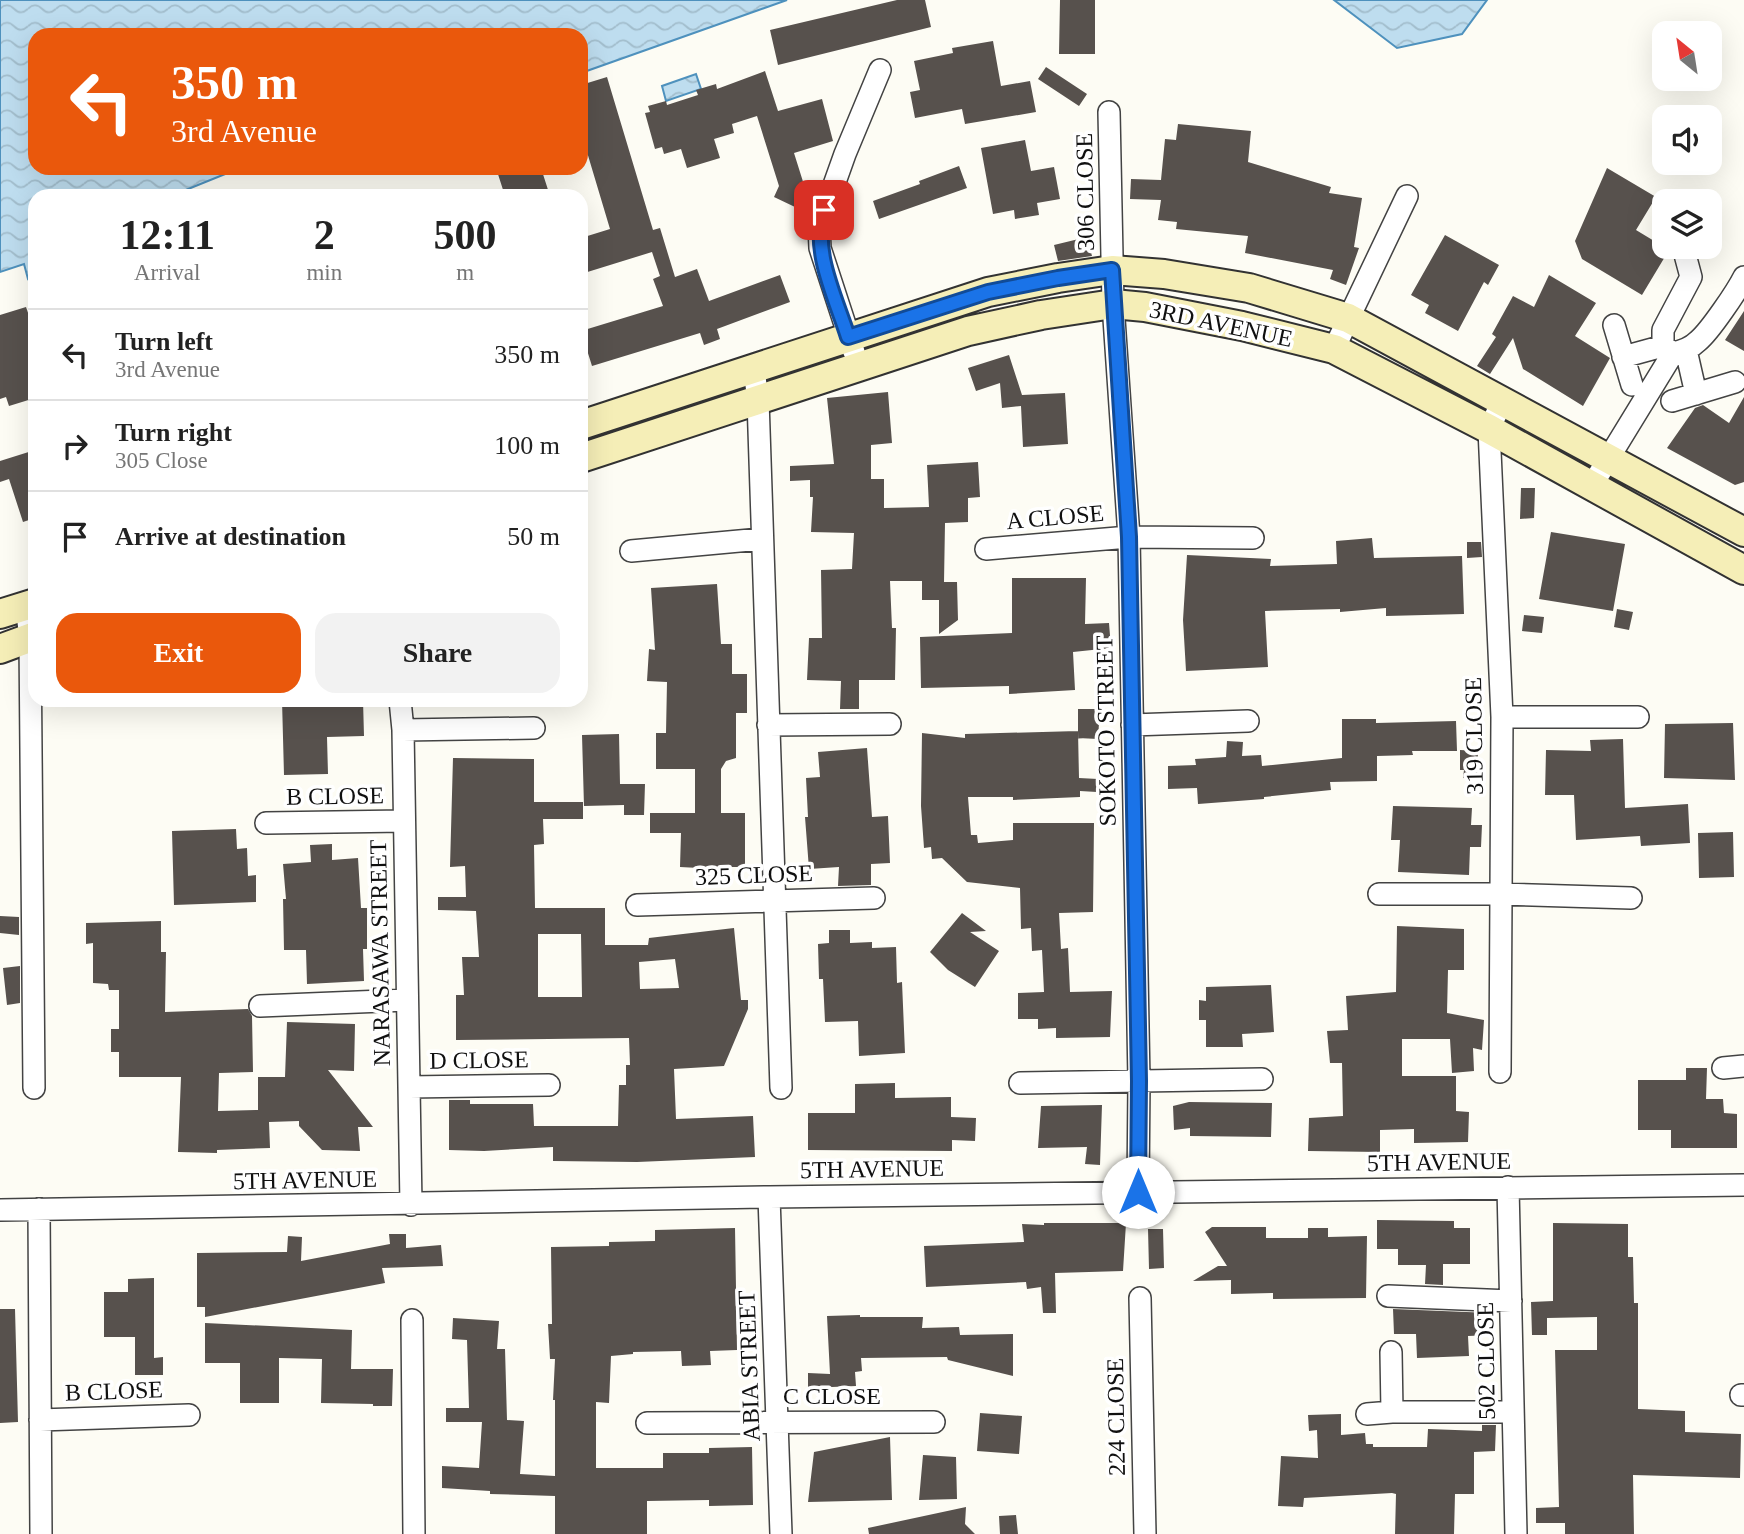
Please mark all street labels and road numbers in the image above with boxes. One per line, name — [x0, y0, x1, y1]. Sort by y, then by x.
street label: 306 CLOSE — [1071, 133, 1099, 251]
street label: 3RD AVENUE — [1147, 296, 1295, 352]
street label: A CLOSE — [1005, 500, 1105, 534]
street label: SOKOTO STREET — [1091, 635, 1121, 827]
street label: 319 CLOSE — [1460, 677, 1488, 795]
street label: B CLOSE — [286, 782, 384, 810]
street label: NARASAWA STREET — [365, 839, 395, 1067]
street label: 325 CLOSE — [695, 860, 813, 890]
street label: D CLOSE — [429, 1046, 529, 1074]
street label: 5TH AVENUE — [1367, 1148, 1511, 1176]
street label: 5TH AVENUE — [800, 1155, 944, 1183]
street label: 5TH AVENUE — [233, 1166, 377, 1194]
street label: ABIA STREET — [733, 1290, 765, 1442]
street label: 502 CLOSE — [1472, 1302, 1500, 1420]
street label: 224 CLOSE — [1102, 1358, 1130, 1476]
street label: B CLOSE — [65, 1376, 163, 1406]
street label: C CLOSE — [783, 1383, 881, 1409]

